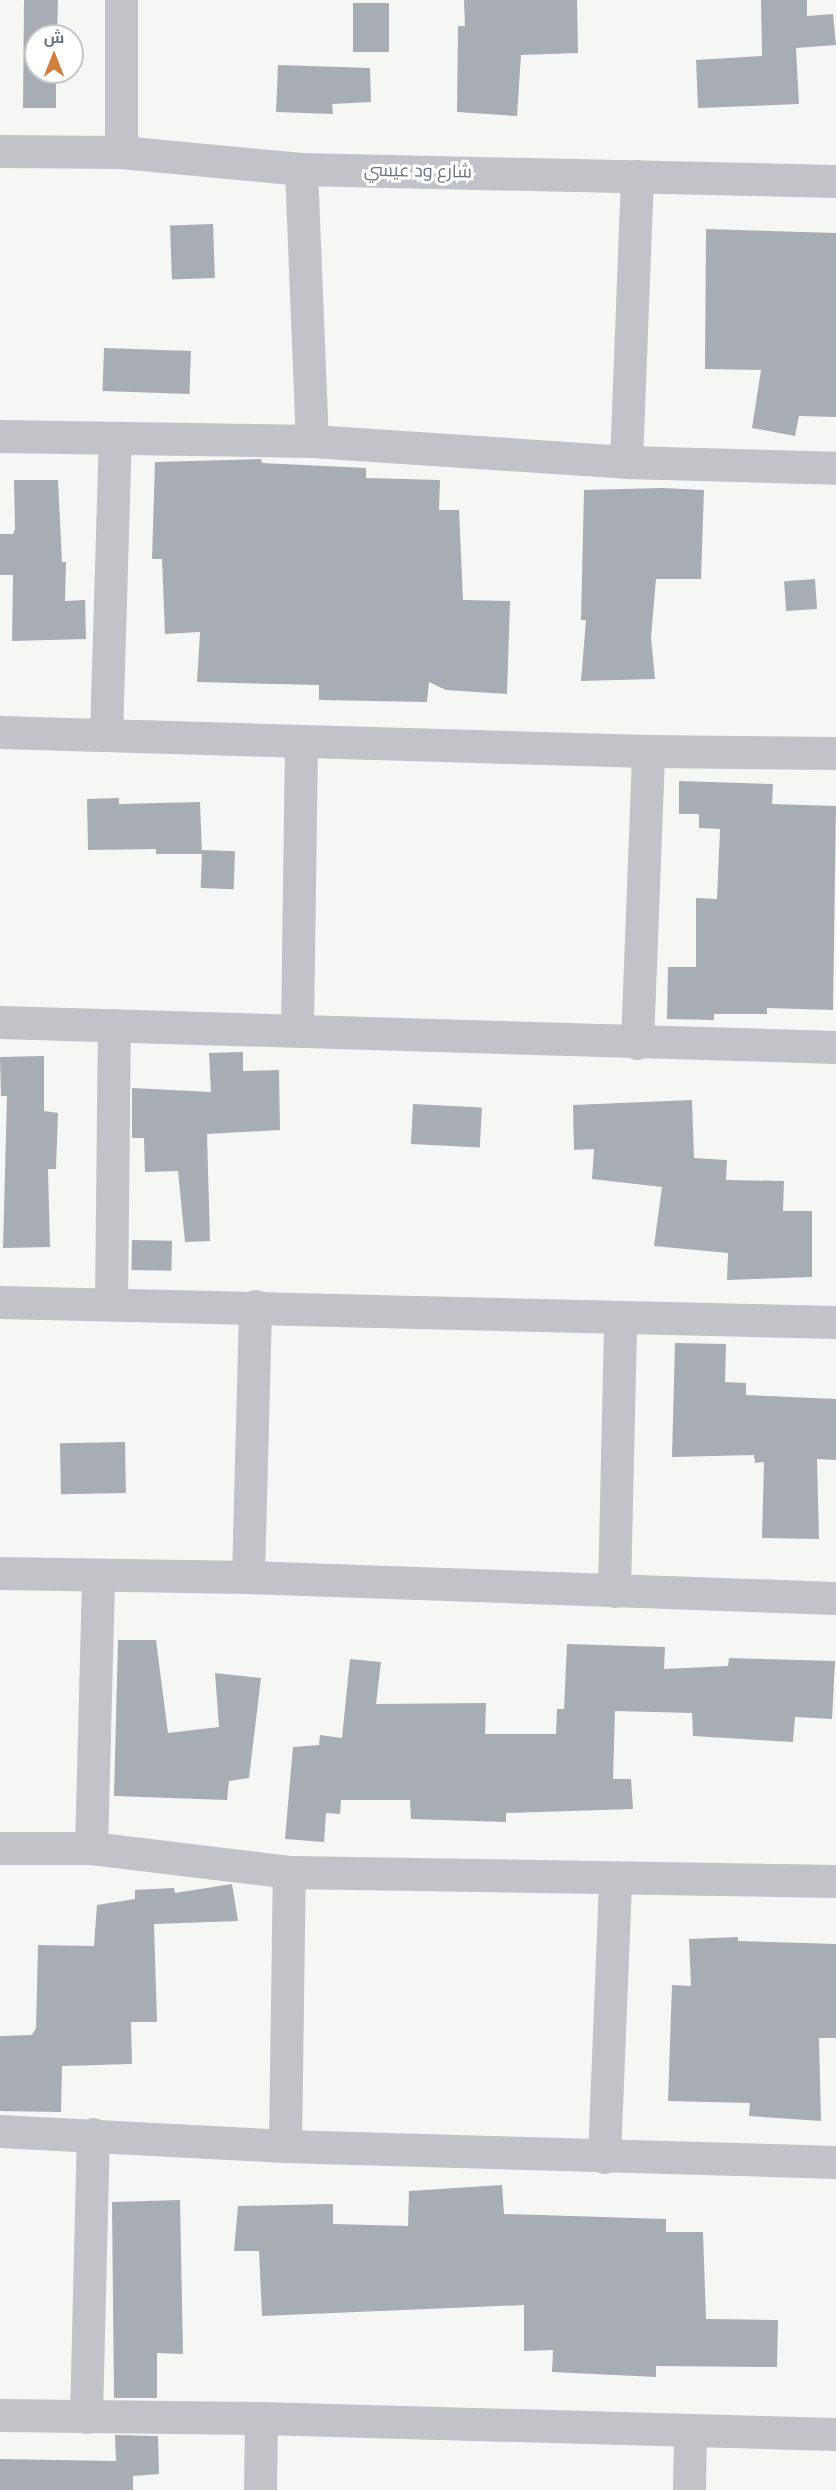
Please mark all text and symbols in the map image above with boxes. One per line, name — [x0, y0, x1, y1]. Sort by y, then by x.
north arrow — [24, 24, 84, 84]
text: ش — [44, 28, 64, 47]
street label: شارع ود عيسي — [364, 159, 472, 183]

